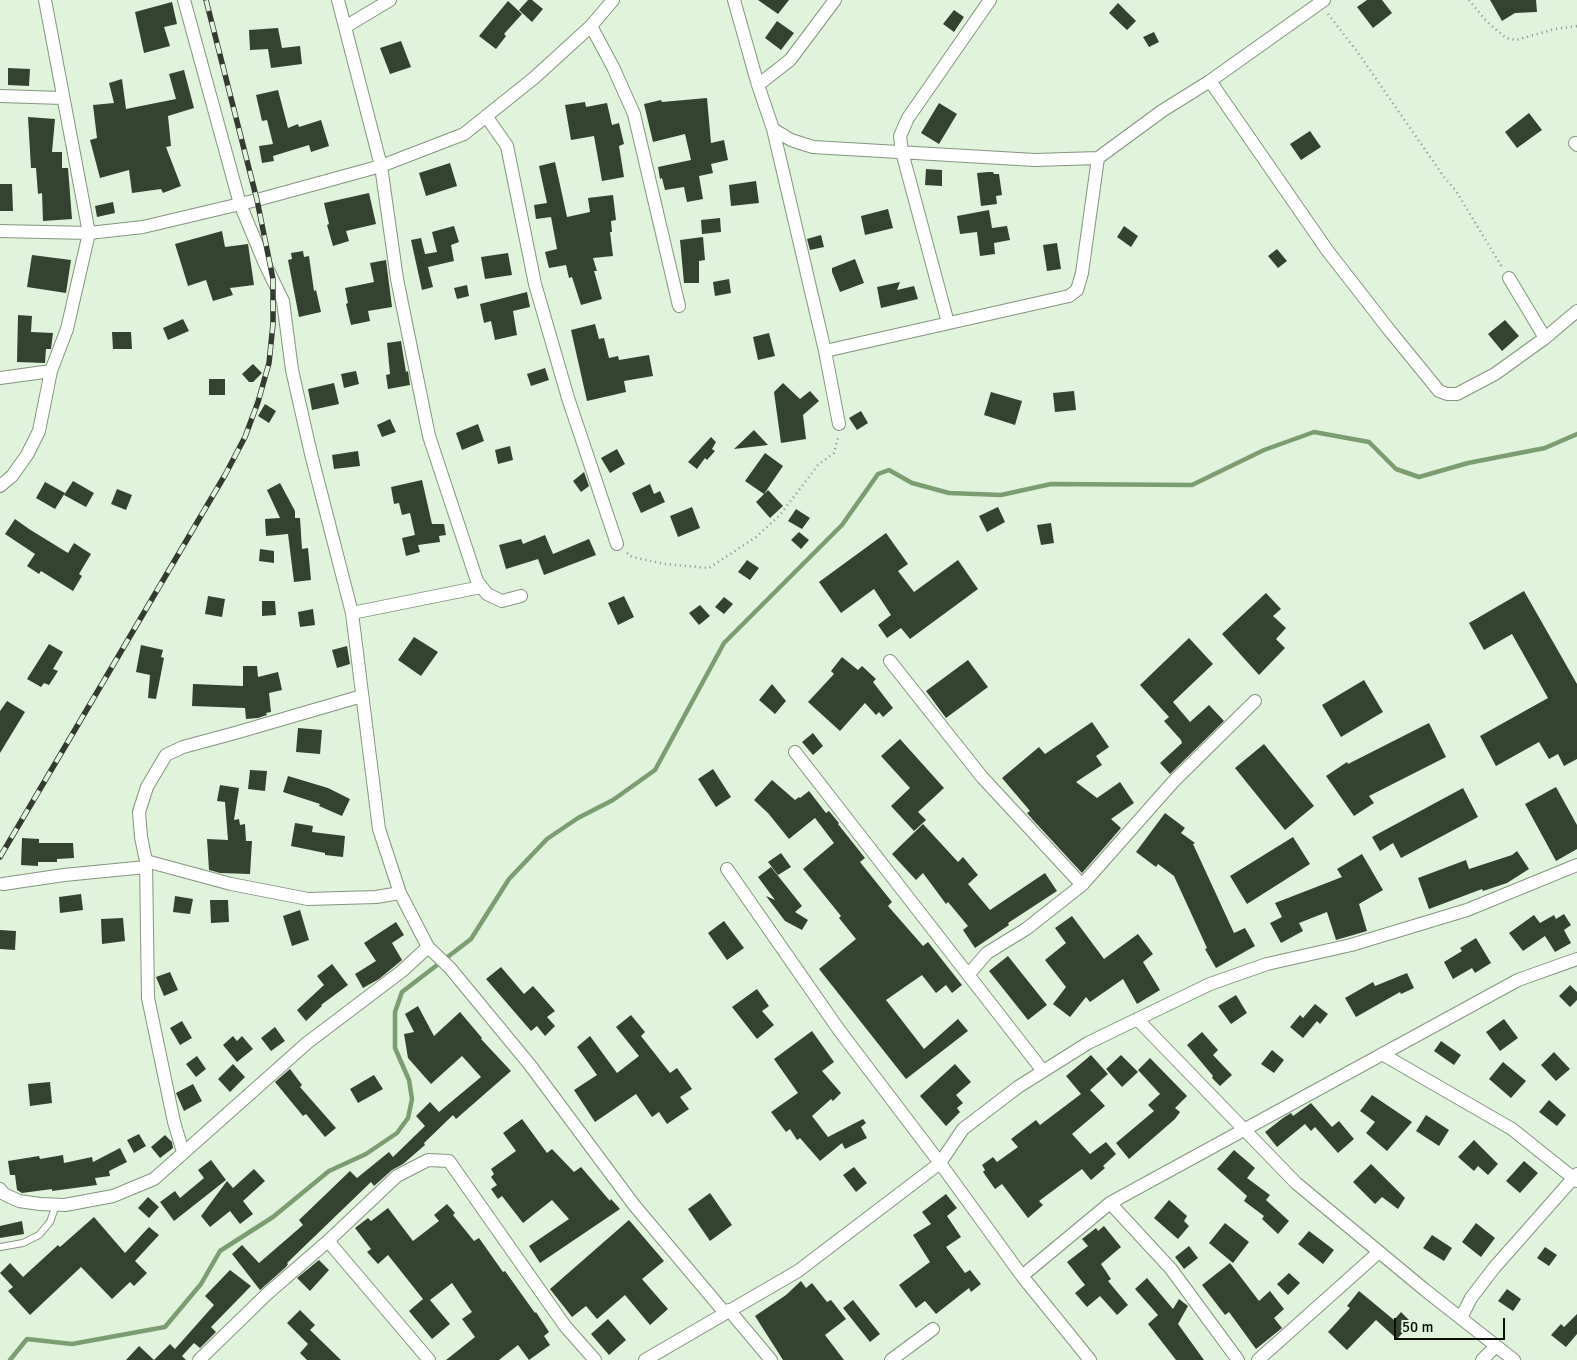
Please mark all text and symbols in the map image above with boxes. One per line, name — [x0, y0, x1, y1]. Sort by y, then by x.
scale bar — [1397, 1308, 1508, 1340]
text: 50 m — [1402, 1318, 1433, 1336]

